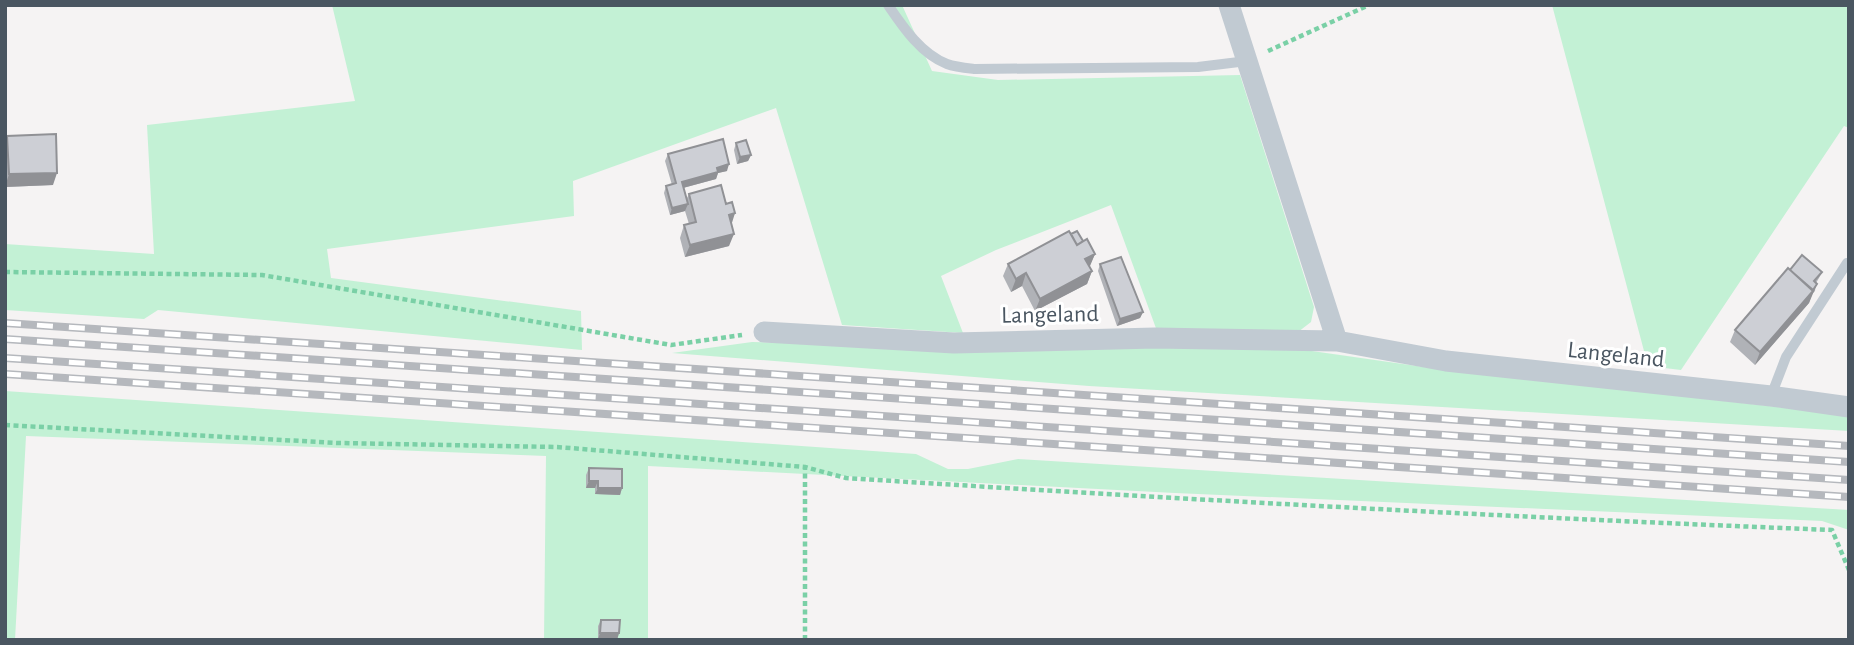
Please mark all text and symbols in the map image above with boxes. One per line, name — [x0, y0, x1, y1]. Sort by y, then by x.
street label: Langeland — [1001, 302, 1099, 328]
street label: Langeland — [1566, 338, 1666, 372]

